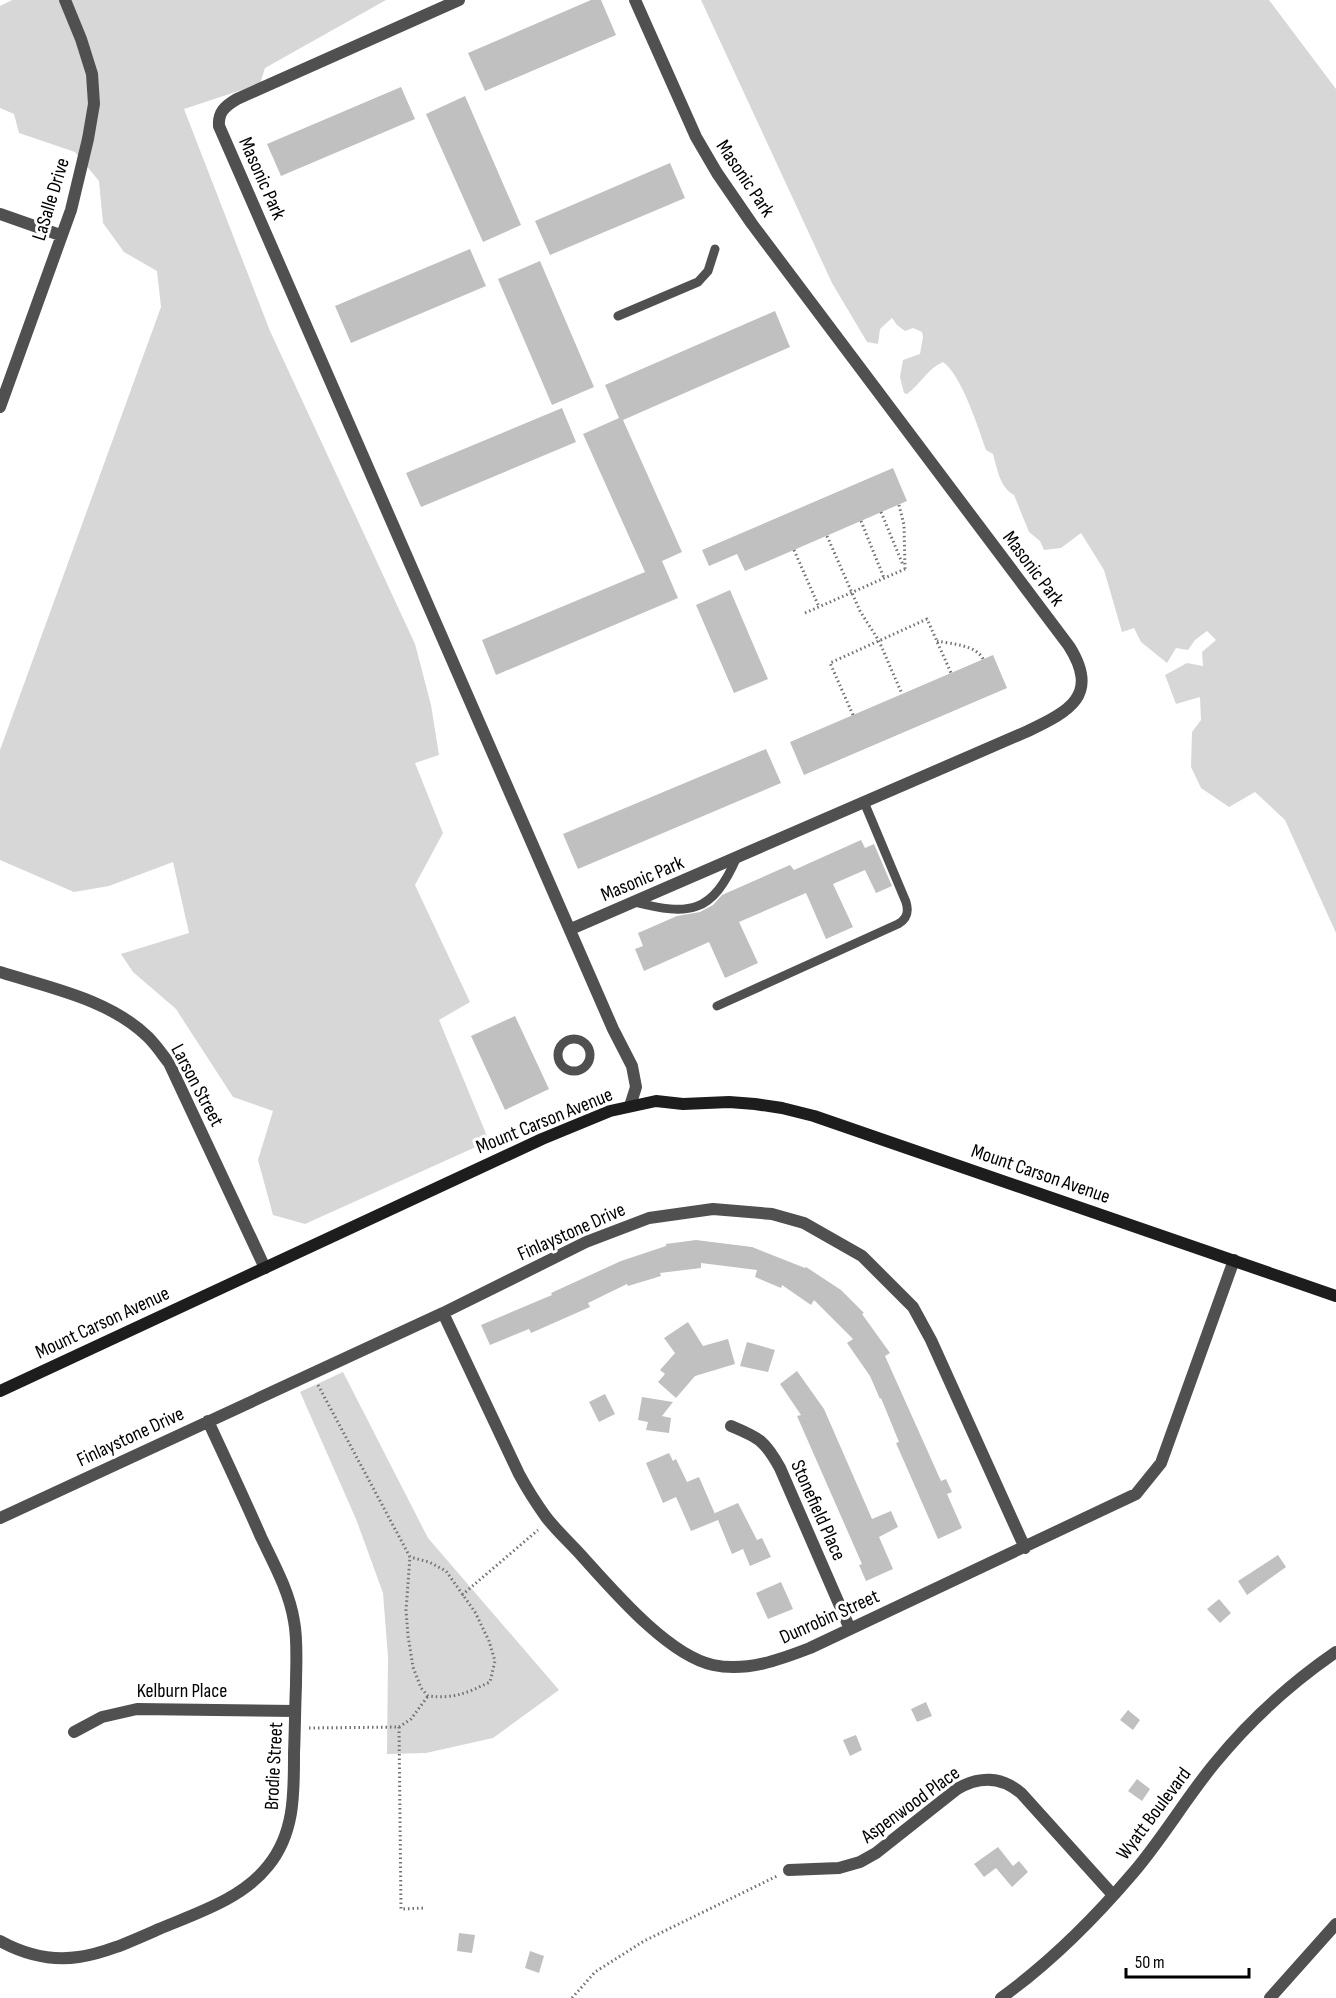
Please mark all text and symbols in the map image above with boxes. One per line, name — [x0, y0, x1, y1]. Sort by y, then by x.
street label: Masonic Park — [233, 133, 291, 224]
street label: Masonic Park — [711, 135, 780, 222]
street label: LaSalle Drive — [27, 155, 75, 243]
street label: Masonic Park — [997, 526, 1069, 611]
street label: Masonic Park — [597, 851, 688, 907]
street label: Larson Street — [165, 1040, 229, 1131]
street label: Mount Carson Avenue — [473, 1083, 616, 1159]
street label: Mount Carson Avenue — [968, 1139, 1113, 1209]
street label: Finlaystone Drive — [514, 1198, 629, 1266]
street label: Mount Carson Avenue — [32, 1281, 173, 1364]
street label: Finlaystone Drive — [73, 1402, 188, 1472]
street label: Stonefield Place — [785, 1457, 851, 1564]
street label: Dunrobin Street — [776, 1584, 883, 1650]
street label: Kelburn Place — [137, 1679, 227, 1703]
street label: Brodie Street — [260, 1721, 288, 1811]
street label: Aspenwood Place — [856, 1761, 964, 1849]
street label: Wyatt Boulevard — [1111, 1763, 1196, 1865]
scale bar — [1126, 1941, 1249, 1979]
text: 50 m — [1135, 1952, 1165, 1973]

